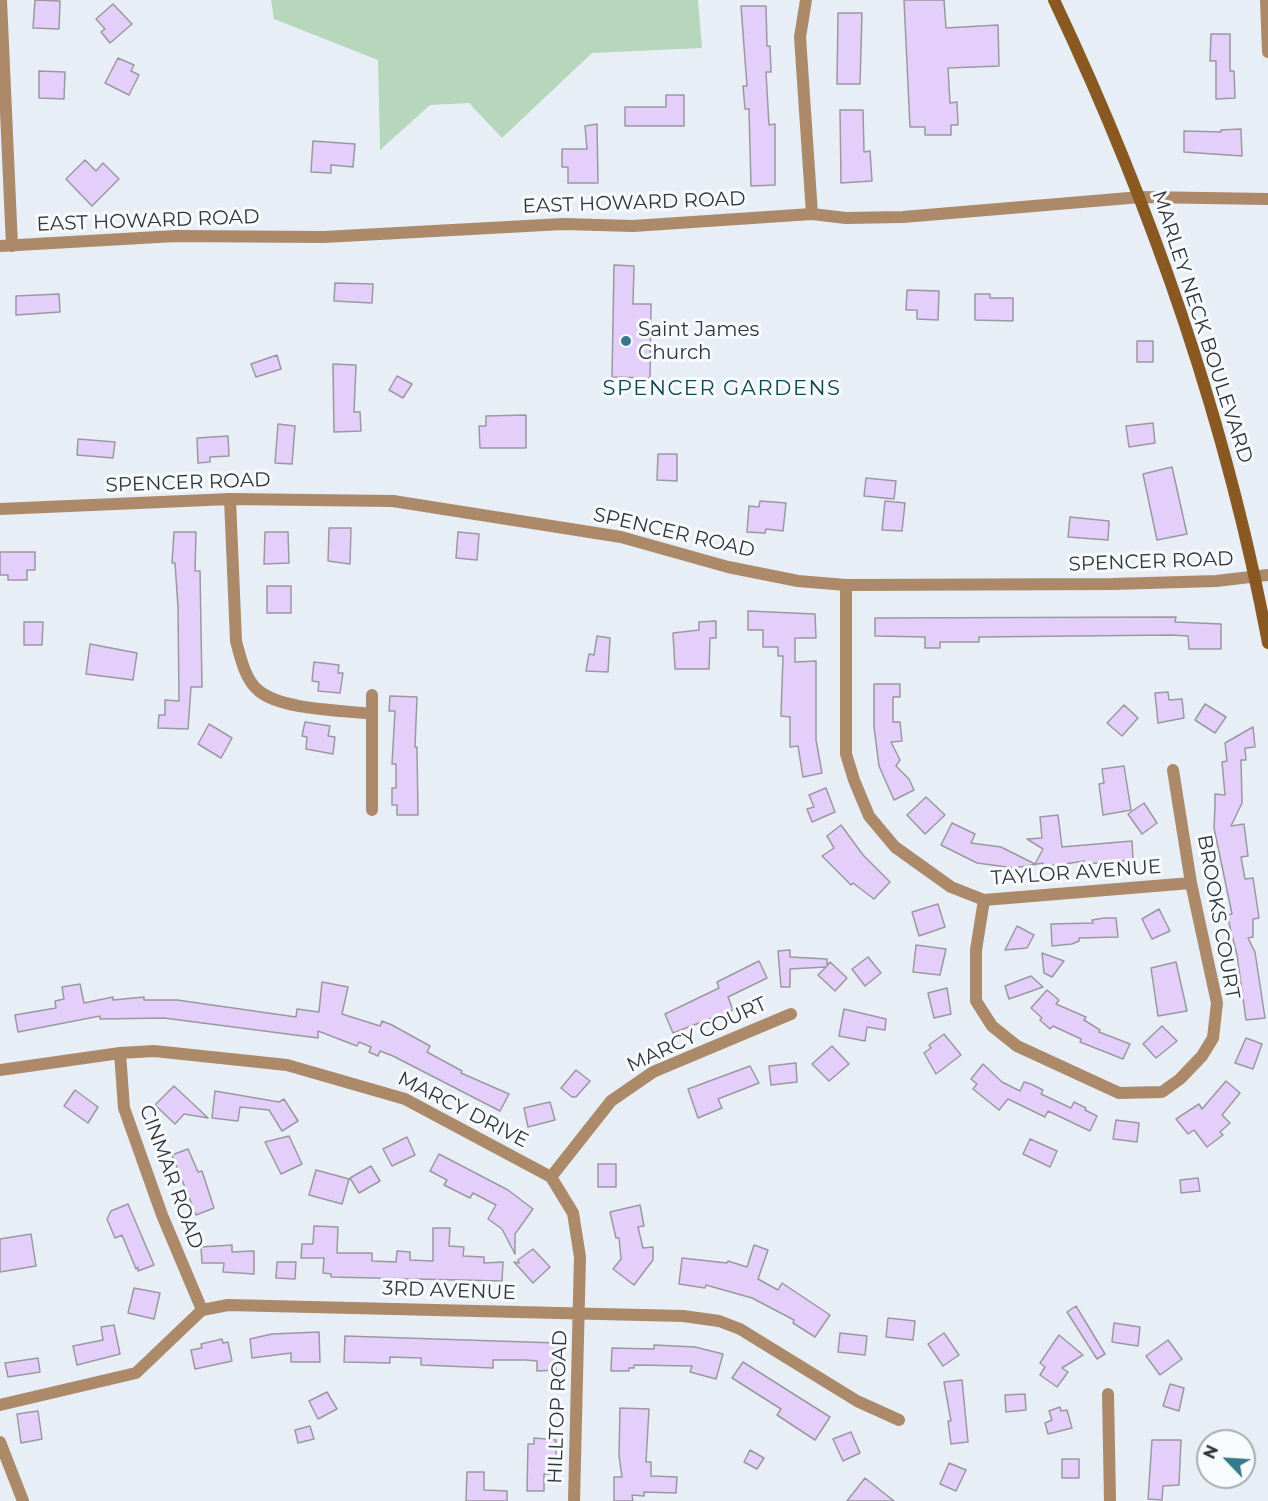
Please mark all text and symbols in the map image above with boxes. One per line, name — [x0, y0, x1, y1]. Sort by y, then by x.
street label: EAST HOWARD ROAD — [522, 187, 746, 219]
street label: MARLEY NECK BOULEVARD — [1147, 188, 1257, 466]
street label: EAST HOWARD ROAD — [36, 205, 260, 237]
place label: Saint James Church — [638, 318, 759, 365]
marker: Saint James Church — [619, 334, 633, 348]
district label: SPENCER GARDENS — [603, 376, 841, 402]
street label: SPENCER ROAD — [105, 468, 271, 498]
street label: SPENCER ROAD — [591, 503, 757, 563]
street label: SPENCER ROAD — [1068, 547, 1234, 577]
street label: BROOKS COURT — [1192, 833, 1244, 1001]
street label: TAYLOR AVENUE — [990, 855, 1162, 891]
street label: MARCY COURT — [623, 992, 771, 1078]
street label: MARCY DRIVE — [394, 1067, 532, 1153]
street label: CINMAR ROAD — [134, 1102, 208, 1252]
street label: 3RD AVENUE — [382, 1277, 516, 1305]
street label: HILLTOP ROAD — [543, 1330, 573, 1484]
north arrow — [1196, 1429, 1256, 1489]
text: N — [1200, 1442, 1222, 1462]

